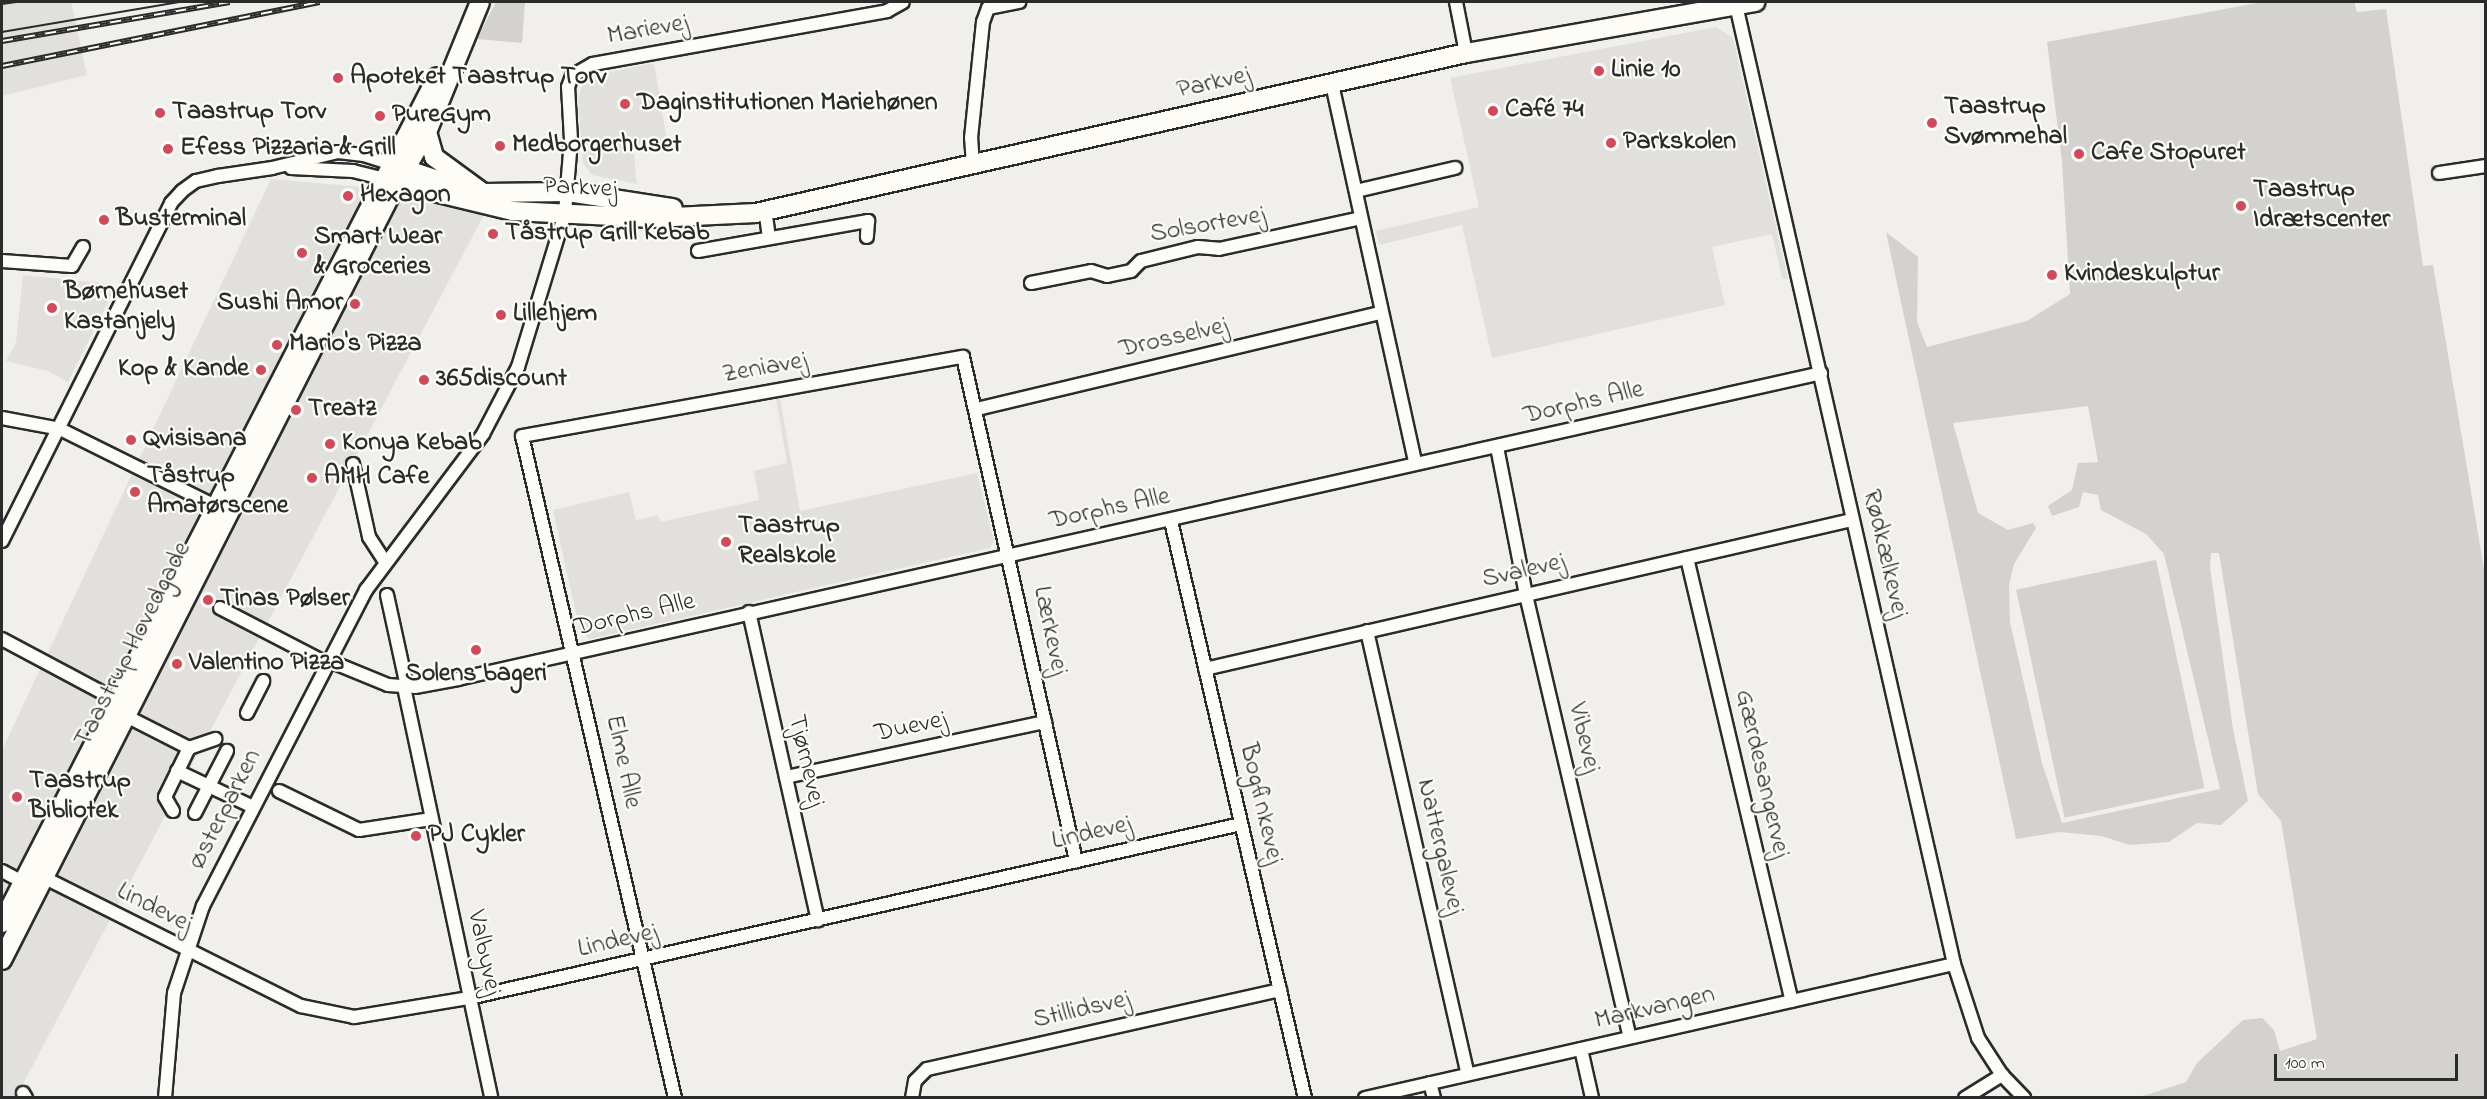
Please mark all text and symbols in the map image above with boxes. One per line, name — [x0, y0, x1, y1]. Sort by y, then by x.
street label: Marievej — [605, 9, 691, 53]
place label: Linie 10 — [1611, 55, 1680, 87]
street label: Parkvej — [1174, 60, 1254, 108]
place label: Apoteket Taastrup Torv — [350, 62, 606, 94]
marker: Linie 10 — [1592, 64, 1606, 78]
marker: Apoteket Taastrup Torv — [331, 71, 345, 85]
place label: Daginstitutionen Mariehønen — [637, 88, 938, 120]
place label: Taastrup Svømmehal — [1944, 92, 2067, 154]
place label: Café 74 — [1505, 95, 1583, 127]
place label: Taastrup Torv — [172, 97, 326, 129]
marker: Daginstitutionen Mariehønen — [618, 97, 632, 111]
place label: PureGym — [392, 100, 491, 132]
marker: Café 74 — [1486, 104, 1500, 118]
marker: Taastrup Torv — [153, 106, 167, 120]
marker: PureGym — [373, 109, 387, 123]
marker: Taastrup Svømmehal — [1925, 116, 1939, 130]
place label: Parkskolen — [1623, 127, 1736, 159]
place label: Medborgerhuset — [512, 130, 682, 162]
place label: Efess Pizzaria & Grill — [180, 133, 396, 165]
marker: Parkskolen — [1604, 136, 1618, 150]
place label: Cafe Stopuret — [2091, 138, 2246, 170]
marker: Medborgerhuset — [493, 139, 507, 153]
marker: Efess Pizzaria & Grill — [161, 142, 175, 156]
marker: Cafe Stopuret — [2072, 147, 2086, 161]
street label: Parkvej — [542, 171, 618, 207]
place label: Taastrup Idrætscenter — [2253, 175, 2390, 236]
place label: Hexagon — [360, 180, 450, 212]
marker: Hexagon — [341, 189, 355, 203]
marker: Taastrup Idrætscenter — [2234, 199, 2248, 213]
street label: Solsortevej — [1148, 201, 1268, 251]
place label: Busterminal — [116, 204, 246, 236]
marker: Busterminal — [97, 213, 111, 227]
place label: Tåstrup Grill Kebab — [505, 218, 709, 250]
place label: Smart Wear & Groceries — [314, 222, 442, 284]
marker: Tåstrup Grill Kebab — [486, 227, 500, 241]
marker: Smart Wear & Groceries — [295, 246, 309, 260]
place label: Kvindeskulptur — [2064, 259, 2220, 291]
marker: Kvindeskulptur — [2045, 268, 2059, 282]
place label: Børnehuset Kastanjely — [64, 277, 188, 338]
place label: Sushi Amor — [217, 288, 343, 320]
marker: Sushi Amor — [348, 297, 362, 311]
place label: Lillehjem — [513, 299, 597, 331]
marker: Børnehuset Kastanjely — [45, 301, 59, 315]
marker: Lillehjem — [494, 308, 508, 322]
street label: Drosselvej — [1117, 311, 1231, 367]
place label: Mario's Pizza — [289, 329, 422, 361]
marker: Mario's Pizza — [270, 338, 284, 352]
street label: Zeniavej — [720, 346, 810, 392]
place label: Kop & Kande — [118, 354, 249, 386]
marker: Kop & Kande — [254, 363, 268, 377]
place label: 365discount — [436, 364, 567, 396]
marker: 365discount — [417, 373, 431, 387]
street label: Dorphs Alle — [1521, 375, 1647, 433]
place label: Treatz — [308, 394, 376, 426]
marker: Treatz — [289, 403, 303, 417]
place label: Qvisisana — [143, 424, 246, 456]
place label: Konya Kebab — [342, 428, 482, 460]
marker: Qvisisana — [124, 433, 138, 447]
marker: Konya Kebab — [323, 437, 337, 451]
place label: Tåstrup Amatørscene — [147, 461, 288, 522]
place label: AMH Cafe — [324, 462, 429, 494]
marker: AMH Cafe — [305, 471, 319, 485]
street label: Dorphs Alle — [1047, 482, 1173, 538]
marker: Tåstrup Amatørscene — [128, 485, 142, 499]
street label: Rødkælkevej — [1854, 487, 1914, 621]
place label: Taastrup Realskole — [738, 511, 840, 572]
marker: Taastrup Realskole — [719, 535, 733, 549]
street label: Taastrup Hovedgade — [69, 537, 199, 753]
street label: Svalevej — [1479, 547, 1569, 597]
place label: Tinas Pølser — [220, 584, 350, 616]
street label: Lærkevej — [1024, 584, 1074, 678]
street label: Dorphs Alle — [572, 587, 698, 645]
marker: Tinas Pølser — [201, 593, 215, 607]
marker: Solens bageri — [469, 643, 483, 657]
place label: Valentino Pizza — [189, 648, 344, 680]
marker: Valentino Pizza — [170, 657, 184, 671]
place label: Solens bageri — [405, 659, 547, 691]
street label: Gærdesangervej — [1726, 687, 1796, 861]
street label: Vibevej — [1560, 700, 1606, 776]
street label: Duevej — [872, 705, 950, 751]
street label: Elme Alle — [597, 712, 647, 812]
street label: Tjørnevej — [779, 712, 831, 810]
street label: Bogfinkevej — [1231, 741, 1289, 867]
street label: Østerparken — [182, 745, 270, 875]
place label: Taastrup Bibliotek — [29, 766, 131, 828]
street label: Nattergalevej — [1408, 776, 1470, 918]
marker: Taastrup Bibliotek — [10, 790, 24, 804]
street label: Lindevej — [1049, 810, 1135, 858]
place label: PJ Cykler — [428, 820, 525, 852]
marker: PJ Cykler — [409, 829, 423, 843]
street label: Lindevej — [111, 877, 197, 941]
street label: Valbyvej — [459, 907, 507, 999]
street label: Lindevej — [575, 918, 661, 966]
street label: Markvangen — [1592, 980, 1718, 1038]
street label: Stillidsvej — [1030, 985, 1134, 1037]
scale bar — [2277, 1042, 2462, 1080]
text: 100 m — [2285, 1051, 2325, 1077]

